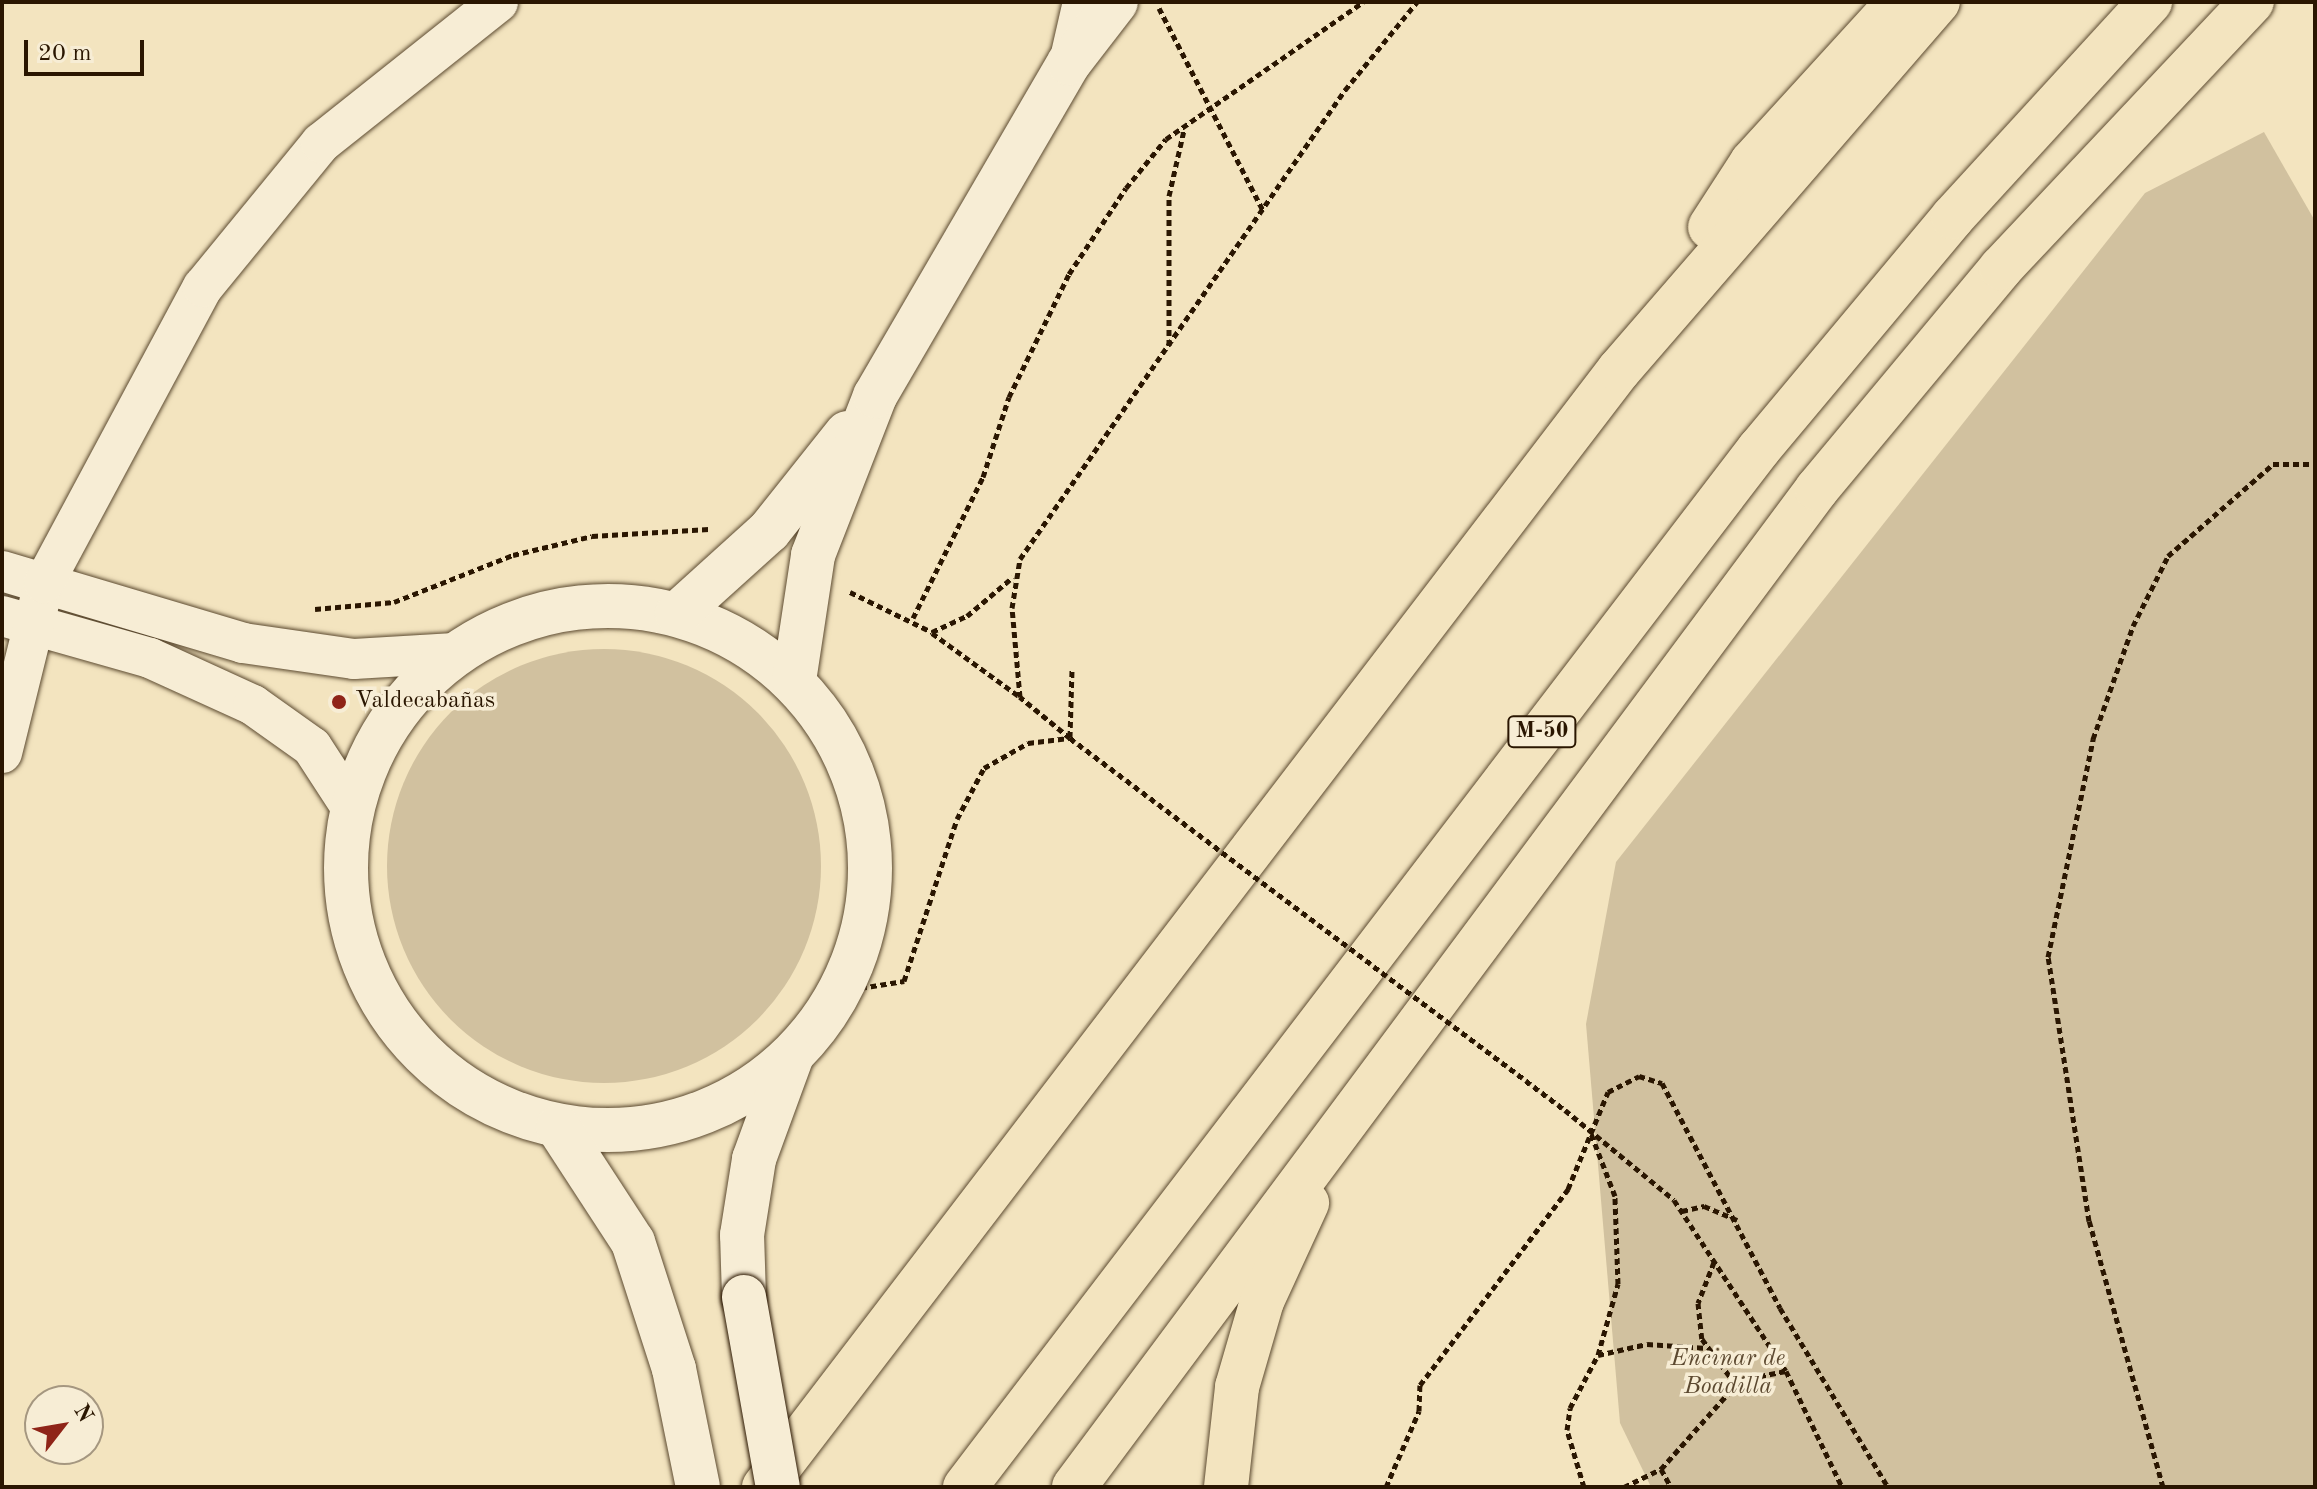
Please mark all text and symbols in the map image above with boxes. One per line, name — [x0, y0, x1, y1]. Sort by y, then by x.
scale bar — [28, 24, 148, 74]
text: 20 m — [38, 42, 92, 66]
place label: Valdecabañas — [355, 688, 495, 716]
marker: Valdecabañas — [330, 693, 348, 711]
road number: M-50 — [1506, 714, 1578, 750]
park label: Encinar de Boadilla — [1671, 1346, 1785, 1402]
north arrow — [24, 1385, 104, 1465]
text: N — [69, 1401, 97, 1427]

